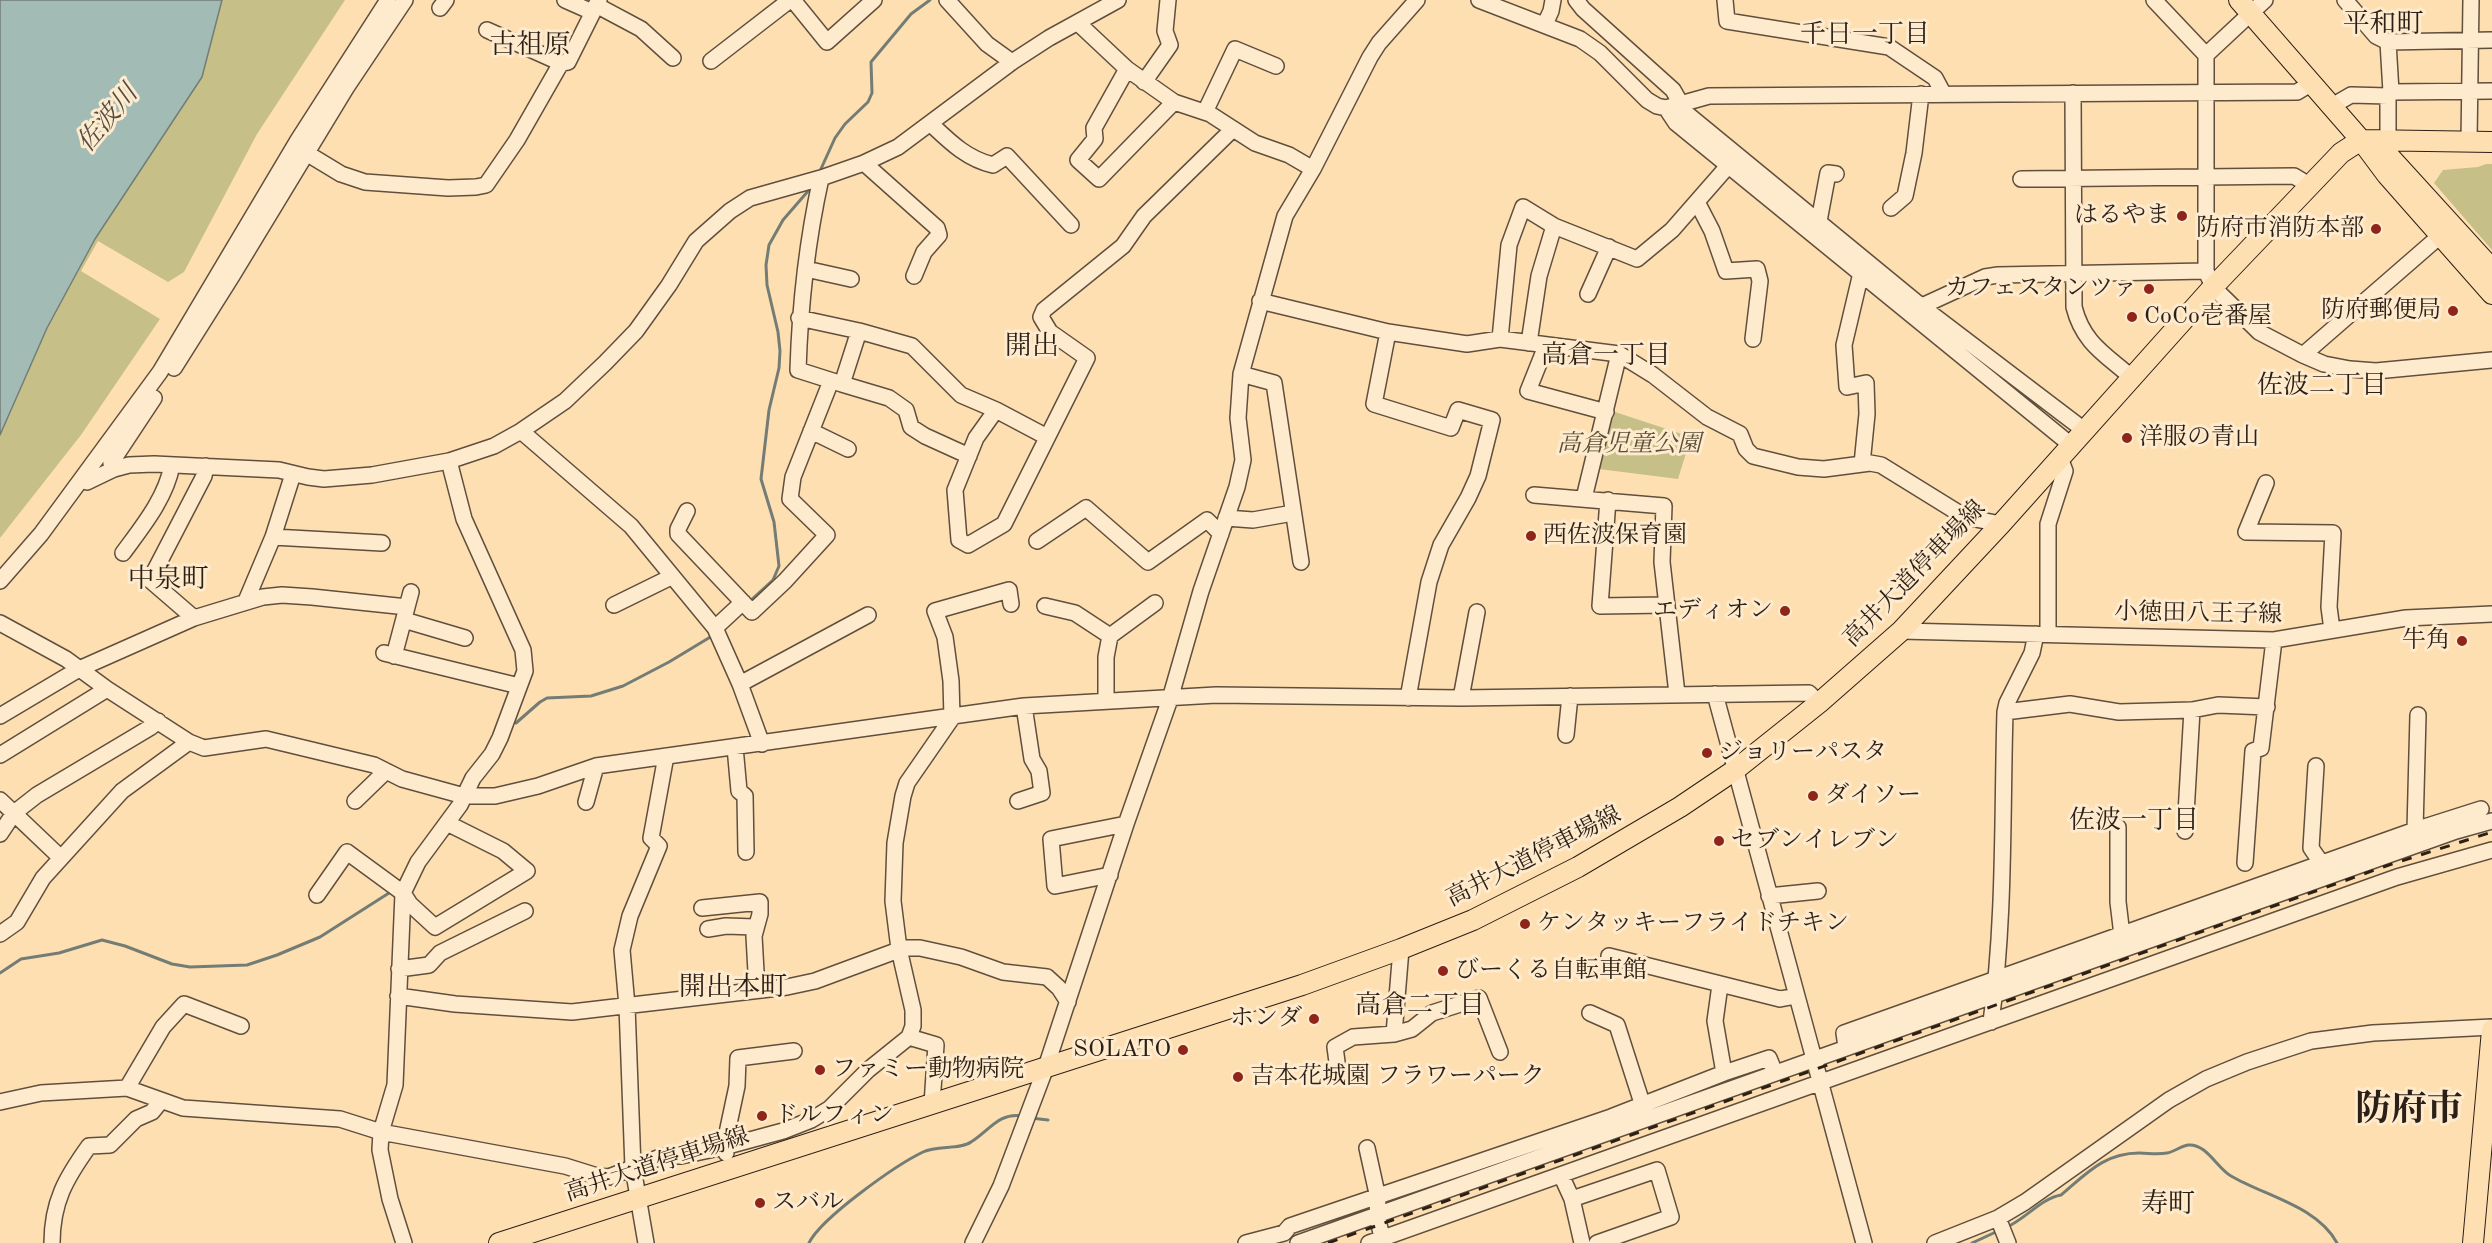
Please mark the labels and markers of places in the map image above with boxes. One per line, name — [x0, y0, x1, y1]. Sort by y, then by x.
place label: はるやま — [2074, 202, 2170, 230]
marker: はるやま — [2175, 209, 2189, 223]
place label: 防府市消防本部 — [2196, 215, 2364, 243]
marker: 防府市消防本部 — [2369, 222, 2383, 236]
place label: カフェスタンツァ — [1945, 275, 2137, 303]
marker: カフェスタンツァ — [2142, 282, 2156, 296]
place label: 防府郵便局 — [2321, 297, 2441, 325]
place label: CoCo壱番屋 — [2144, 303, 2272, 331]
marker: 防府郵便局 — [2446, 304, 2460, 318]
marker: CoCo壱番屋 — [2125, 310, 2139, 324]
place label: 洋服の青山 — [2139, 424, 2259, 452]
marker: 洋服の青山 — [2120, 431, 2134, 445]
place label: 西佐波保育園 — [1543, 522, 1687, 550]
marker: 西佐波保育園 — [1524, 529, 1538, 543]
place label: エディオン — [1653, 597, 1773, 625]
marker: エディオン — [1778, 604, 1792, 618]
place label: 牛角 — [2402, 627, 2450, 655]
marker: 牛角 — [2455, 634, 2469, 648]
place label: ジョリーパスタ — [1719, 739, 1887, 767]
marker: ジョリーパスタ — [1700, 746, 1714, 760]
place label: ダイソー — [1825, 782, 1921, 810]
marker: ダイソー — [1806, 789, 1820, 803]
place label: セブンイレブン — [1731, 827, 1899, 855]
marker: セブンイレブン — [1712, 834, 1726, 848]
place label: ケンタッキーフライドチキン — [1537, 910, 1849, 938]
marker: ケンタッキーフライドチキン — [1518, 917, 1532, 931]
place label: びーくる自転車館 — [1455, 957, 1647, 985]
marker: びーくる自転車館 — [1436, 964, 1450, 978]
place label: ホンダ — [1230, 1005, 1302, 1033]
marker: ホンダ — [1307, 1012, 1321, 1026]
place label: SOLATO — [1073, 1036, 1171, 1064]
marker: SOLATO — [1176, 1043, 1190, 1057]
place label: ファミー動物病院 — [832, 1056, 1024, 1084]
marker: ファミー動物病院 — [813, 1063, 827, 1077]
place label: 吉本花城園 フラワーパーク — [1250, 1063, 1545, 1091]
marker: 吉本花城園 フラワーパーク — [1231, 1070, 1245, 1084]
place label: ドルフィン — [774, 1102, 894, 1130]
marker: ドルフィン — [755, 1109, 769, 1123]
place label: スバル — [772, 1189, 844, 1217]
marker: スバル — [753, 1196, 767, 1210]

